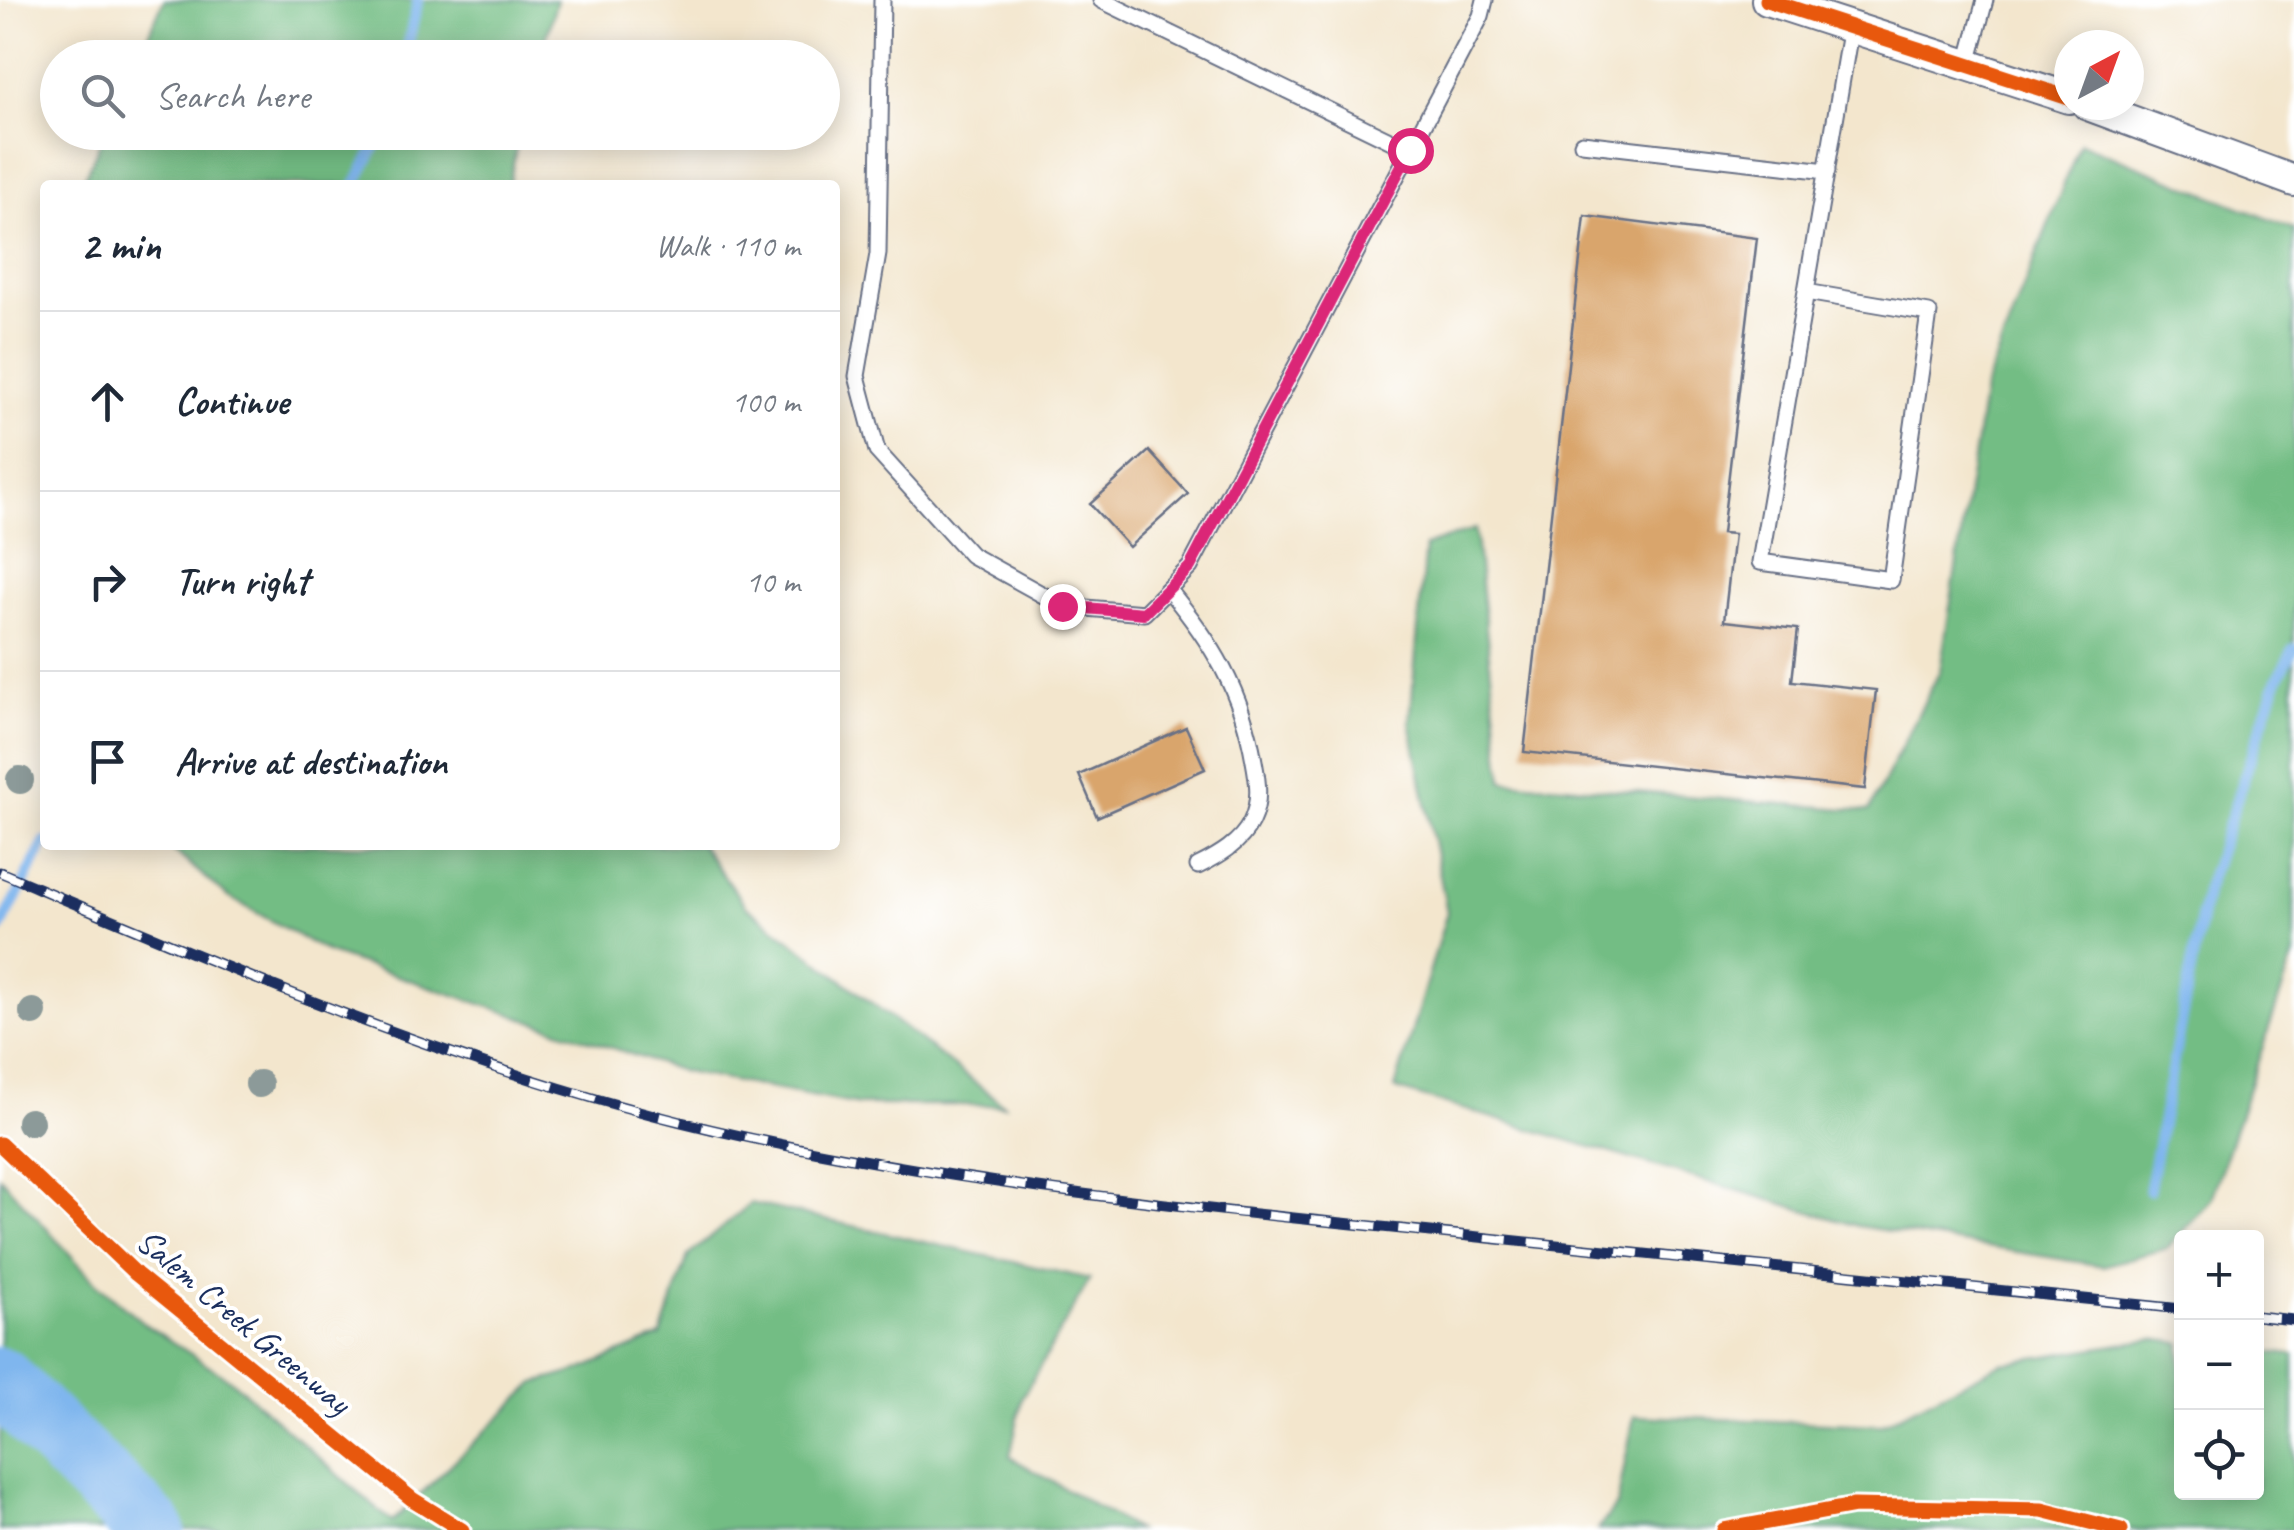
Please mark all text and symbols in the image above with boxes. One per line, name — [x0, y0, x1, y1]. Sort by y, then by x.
north arrow — [2054, 30, 2144, 120]
search box — [40, 40, 840, 150]
icon: search — [75, 68, 130, 123]
text: Search here — [155, 72, 310, 119]
route start — [1388, 128, 1434, 174]
text: 2 min — [80, 219, 160, 272]
text: Walk · 110 m — [656, 225, 800, 266]
icon: ahead — [80, 374, 135, 429]
text: Continue — [175, 378, 289, 425]
text: 100 m — [731, 381, 800, 422]
icon: right — [80, 554, 135, 609]
text: Turn right — [175, 558, 309, 605]
text: 10 m — [746, 561, 800, 602]
route end — [1040, 584, 1086, 630]
icon: arrive — [80, 734, 135, 789]
text: Arrive at destination — [175, 738, 447, 785]
street label: Salem Creek Greenway — [127, 1219, 362, 1426]
map controls — [2174, 1230, 2264, 1500]
button: + — [2174, 1230, 2264, 1320]
button: − — [2174, 1320, 2264, 1410]
button: locate — [2174, 1410, 2264, 1500]

